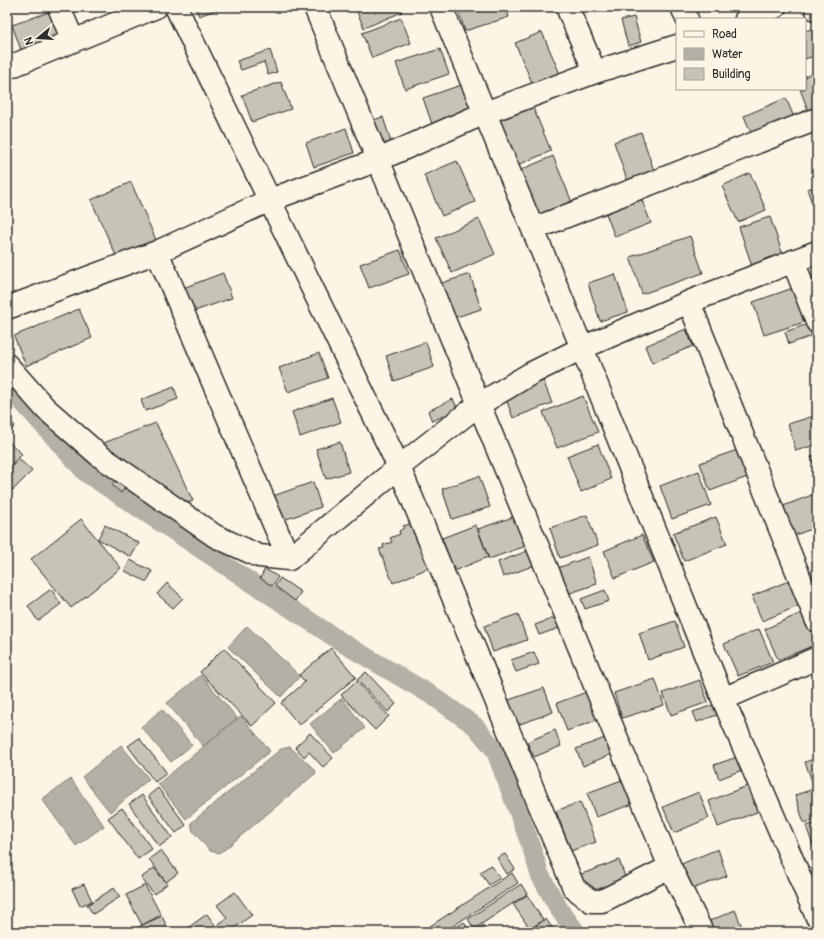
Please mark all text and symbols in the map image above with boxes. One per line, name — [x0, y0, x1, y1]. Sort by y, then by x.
north arrow — [18, 18, 58, 58]
legend — [676, 18, 806, 90]
text: Road — [712, 27, 737, 42]
text: N — [21, 35, 36, 46]
text: Water — [712, 47, 743, 62]
text: Building — [712, 67, 751, 82]

